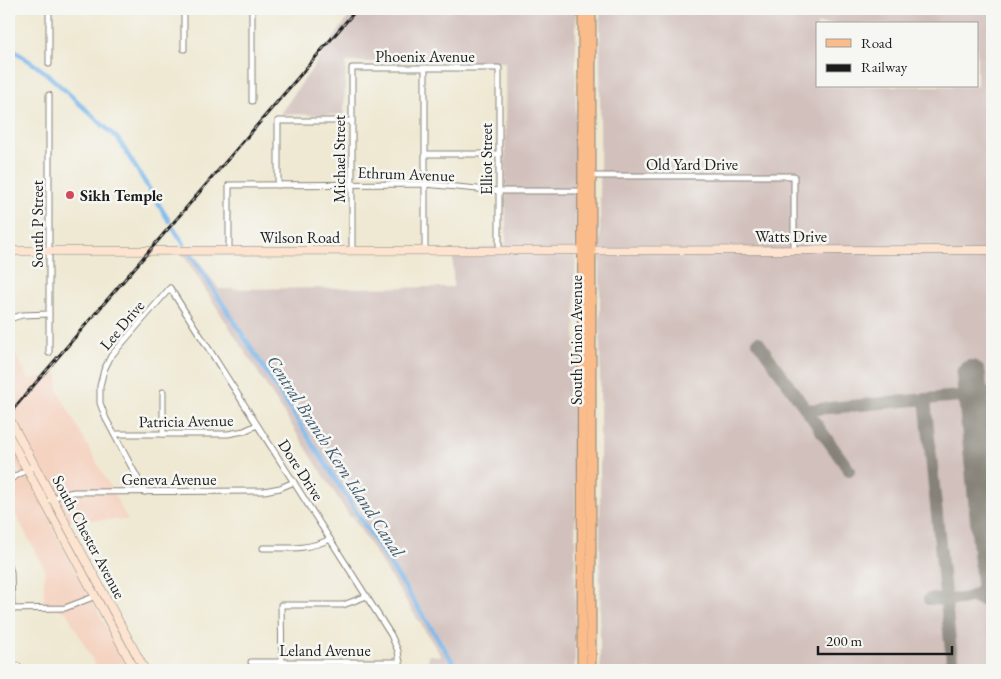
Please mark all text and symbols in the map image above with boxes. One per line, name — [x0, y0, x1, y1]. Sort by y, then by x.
legend — [816, 22, 978, 88]
text: Road — [861, 33, 893, 52]
street label: Phoenix Avenue — [375, 46, 475, 67]
text: Railway — [861, 57, 908, 76]
street label: Michael Street — [329, 115, 350, 203]
street label: Elliot Street — [476, 123, 497, 195]
street label: Old Yard Drive — [646, 154, 738, 175]
street label: Ethrum Avenue — [357, 162, 455, 186]
street label: South P Street — [27, 180, 48, 268]
place label: Sikh Temple — [80, 185, 163, 206]
marker: Sikh Temple — [64, 189, 76, 201]
street label: Watts Drive — [755, 226, 827, 247]
street label: Wilson Road — [260, 227, 341, 248]
street label: South Union Avenue — [566, 275, 587, 405]
street label: Lee Drive — [95, 296, 149, 354]
water label: Central Branch Kern Island Canal — [262, 351, 410, 562]
street label: Patricia Avenue — [139, 410, 233, 432]
street label: Dore Drive — [273, 435, 329, 505]
street label: Geneva Avenue — [122, 469, 216, 490]
street label: South Chester Avenue — [48, 472, 130, 602]
scale bar — [818, 624, 952, 656]
text: 200 m — [826, 631, 863, 650]
street label: Leland Avenue — [279, 640, 371, 661]

